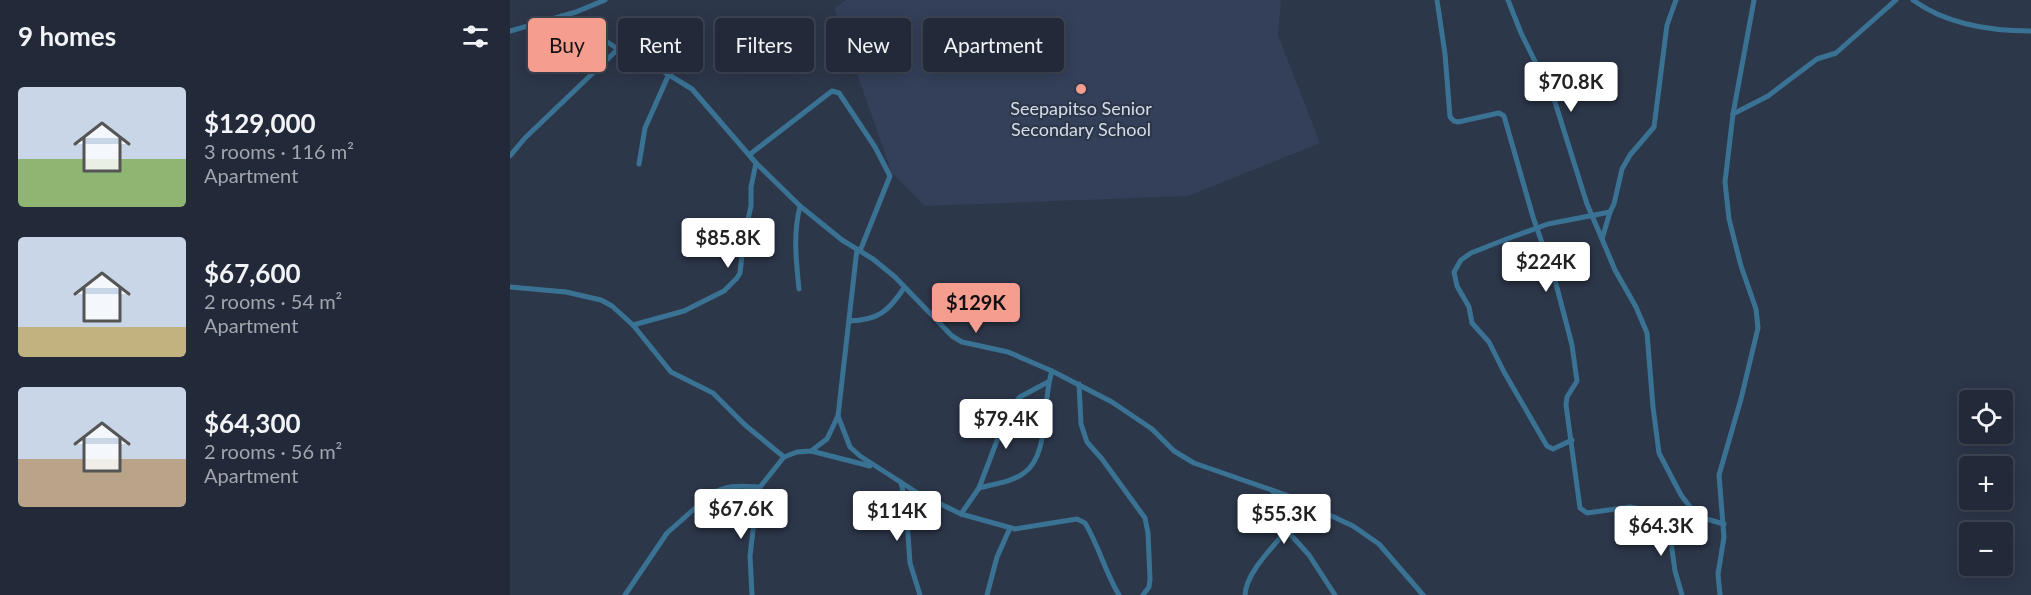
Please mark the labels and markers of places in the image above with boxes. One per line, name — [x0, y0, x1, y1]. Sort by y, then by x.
pin: $70.8K — [1522, 62, 1620, 113]
marker: Seepapitso Senior Secondary School — [1074, 82, 1088, 96]
place label: Seepapitso Senior Secondary School — [1010, 97, 1152, 140]
pin: $85.8K — [679, 218, 777, 269]
pin: $224K — [1504, 242, 1588, 293]
pin: $129K — [934, 283, 1018, 334]
pin: $79.4K — [957, 399, 1055, 450]
pin: $67.6K — [692, 489, 790, 540]
pin: $114K — [855, 491, 939, 542]
pin: $55.3K — [1235, 494, 1333, 545]
pin: $64.3K — [1612, 506, 1710, 557]

